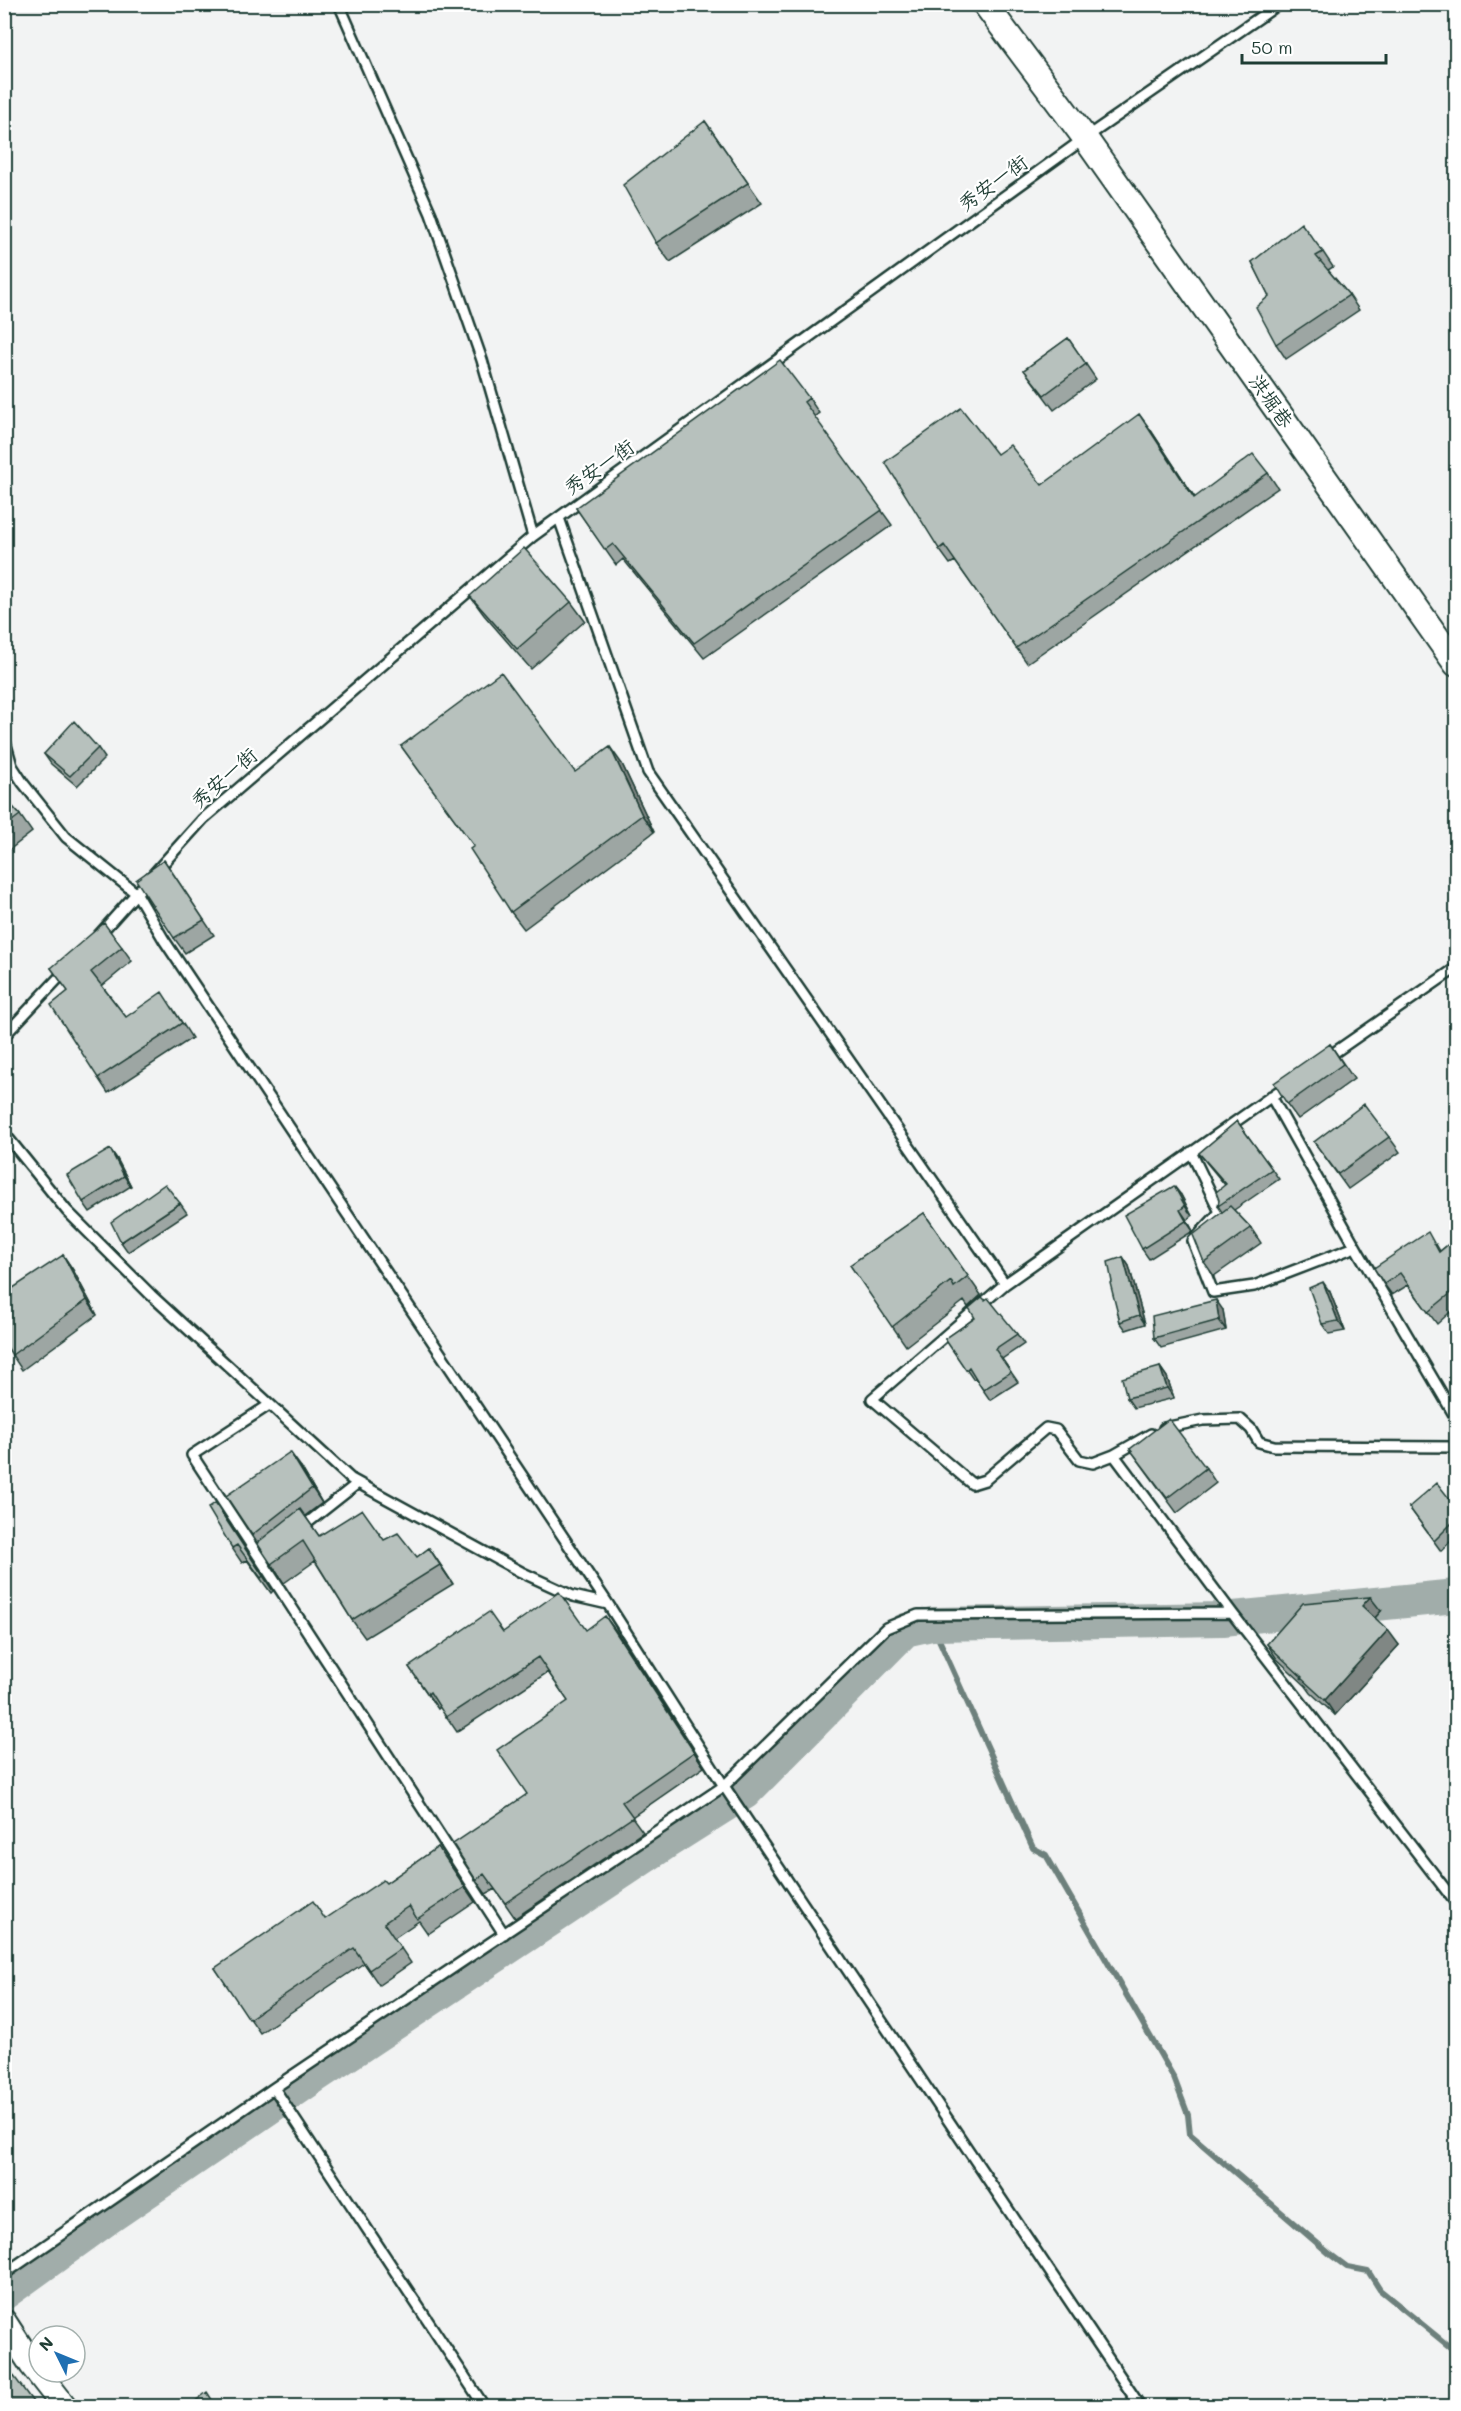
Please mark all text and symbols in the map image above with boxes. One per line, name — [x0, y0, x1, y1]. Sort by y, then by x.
scale bar — [1242, 27, 1386, 65]
text: 50 m — [1251, 35, 1293, 59]
street label: 秀安一街 — [952, 148, 1032, 216]
street label: 洪堀巷 — [1244, 368, 1300, 433]
street label: 秀安一街 — [558, 433, 639, 500]
street label: 秀安一街 — [185, 741, 262, 813]
north arrow — [27, 2324, 87, 2384]
text: N — [34, 2332, 57, 2355]

